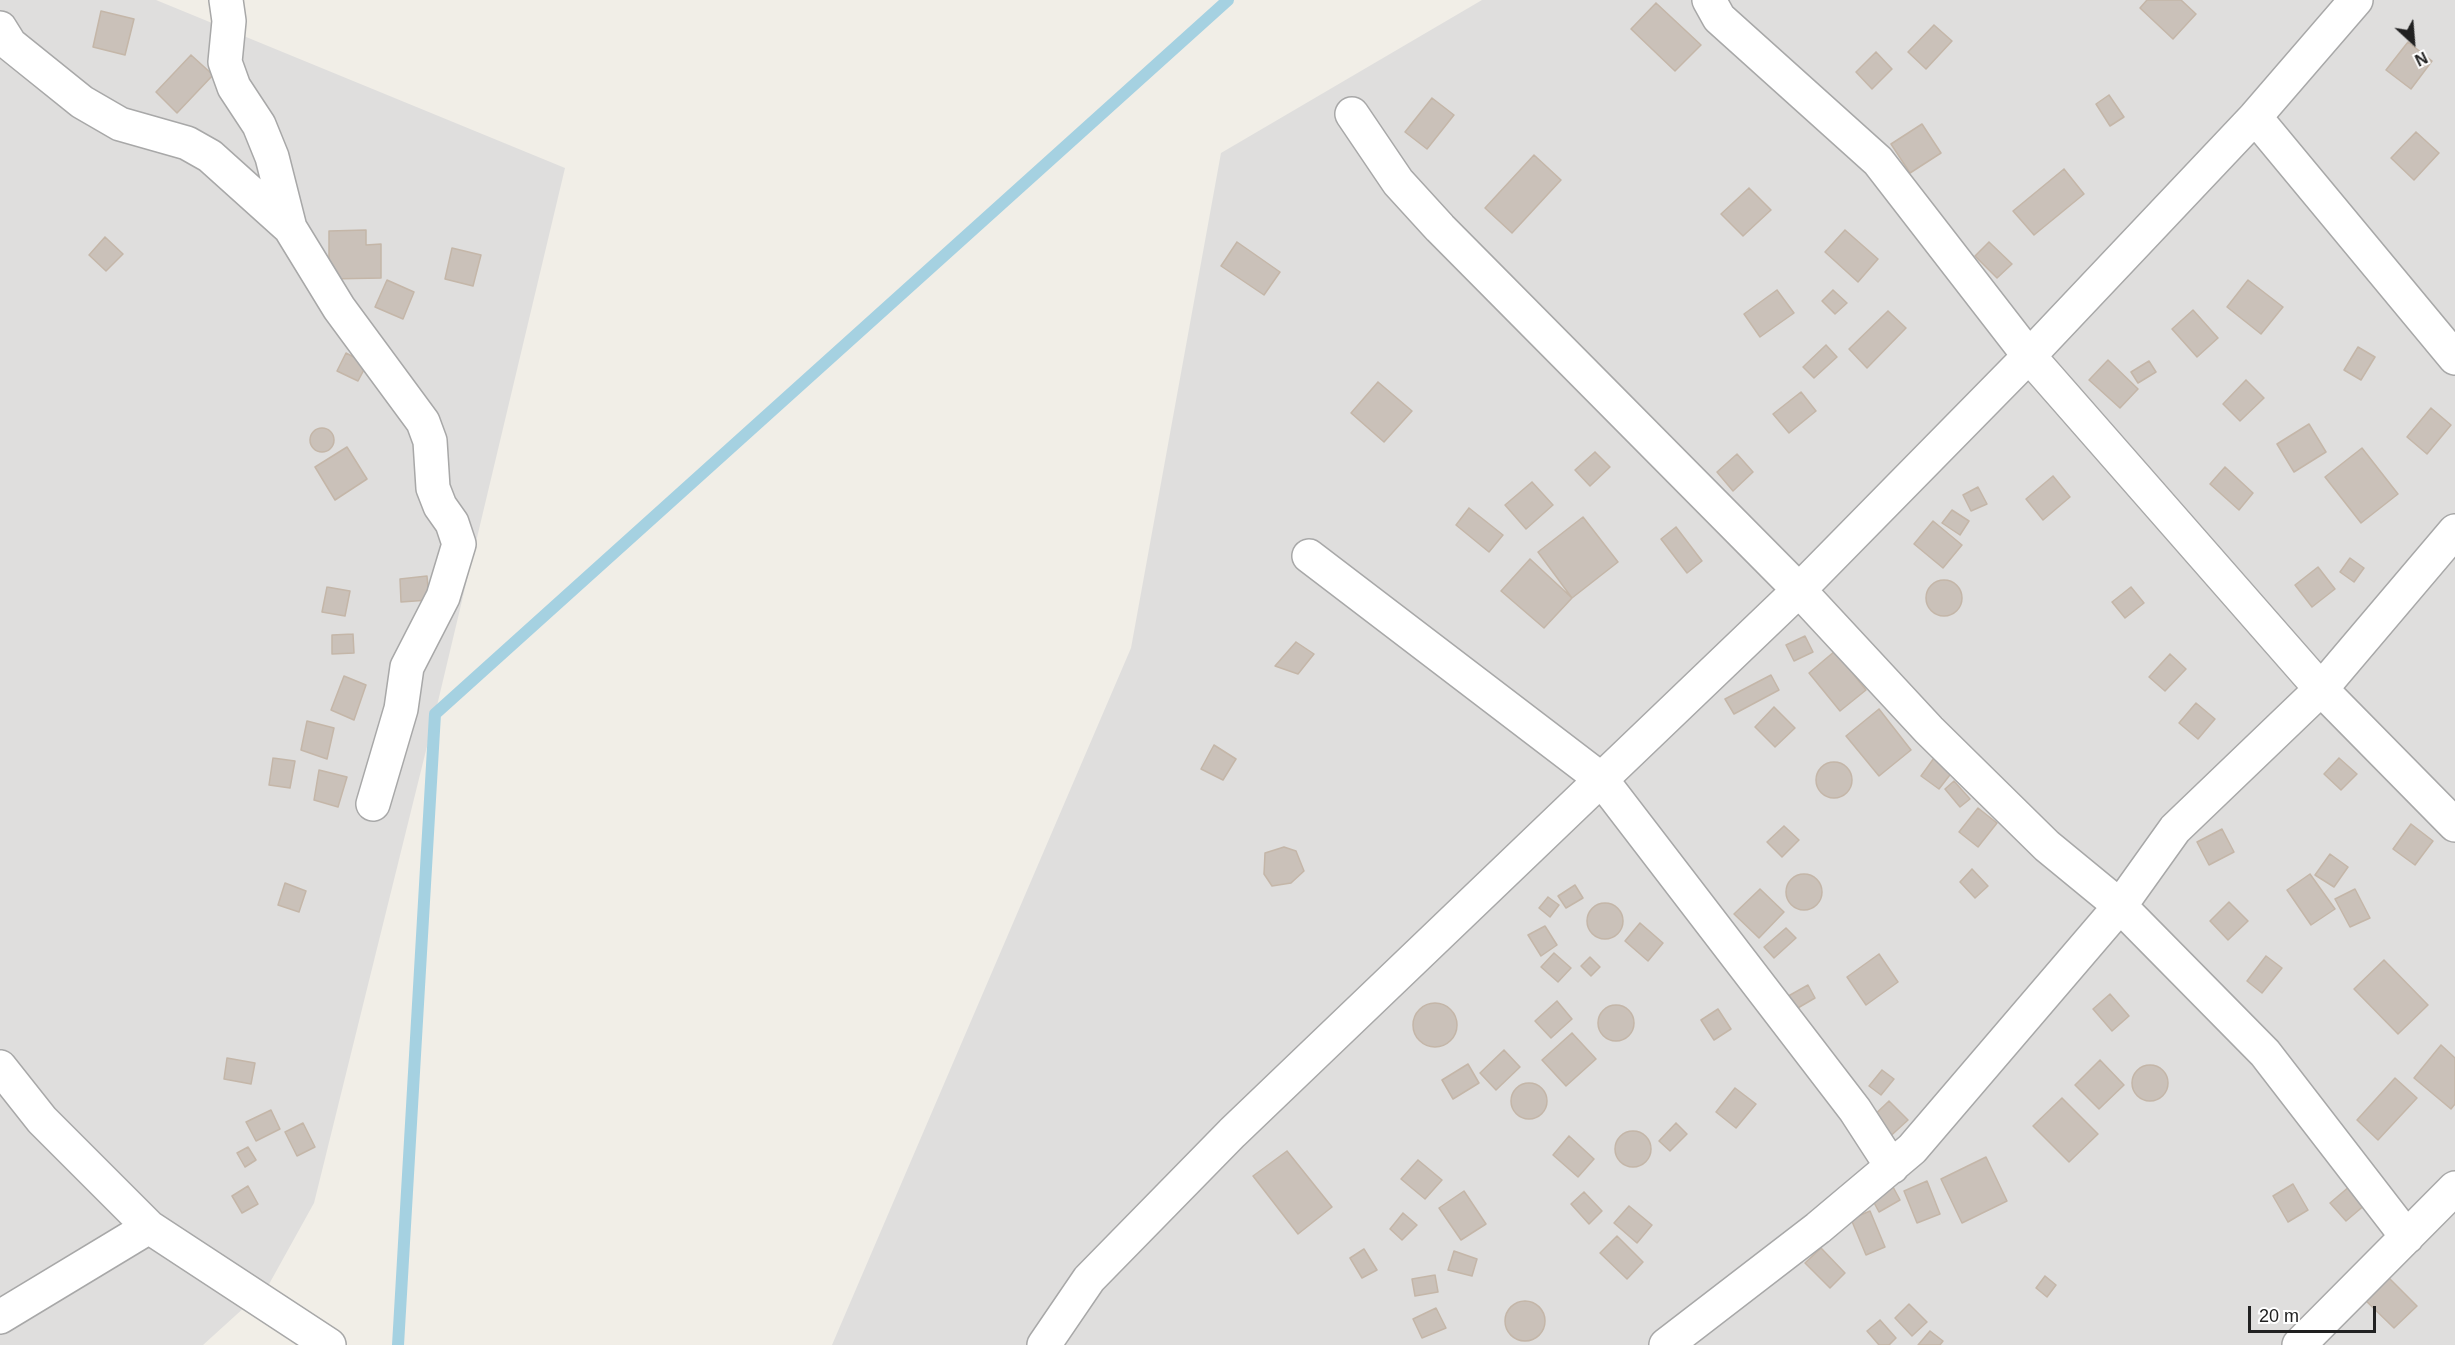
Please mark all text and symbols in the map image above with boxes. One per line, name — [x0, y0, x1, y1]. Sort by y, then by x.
north arrow — [2383, 12, 2443, 72]
text: N — [2412, 48, 2430, 69]
scale bar — [2251, 1294, 2378, 1332]
text: 20 m — [2259, 1306, 2299, 1326]

